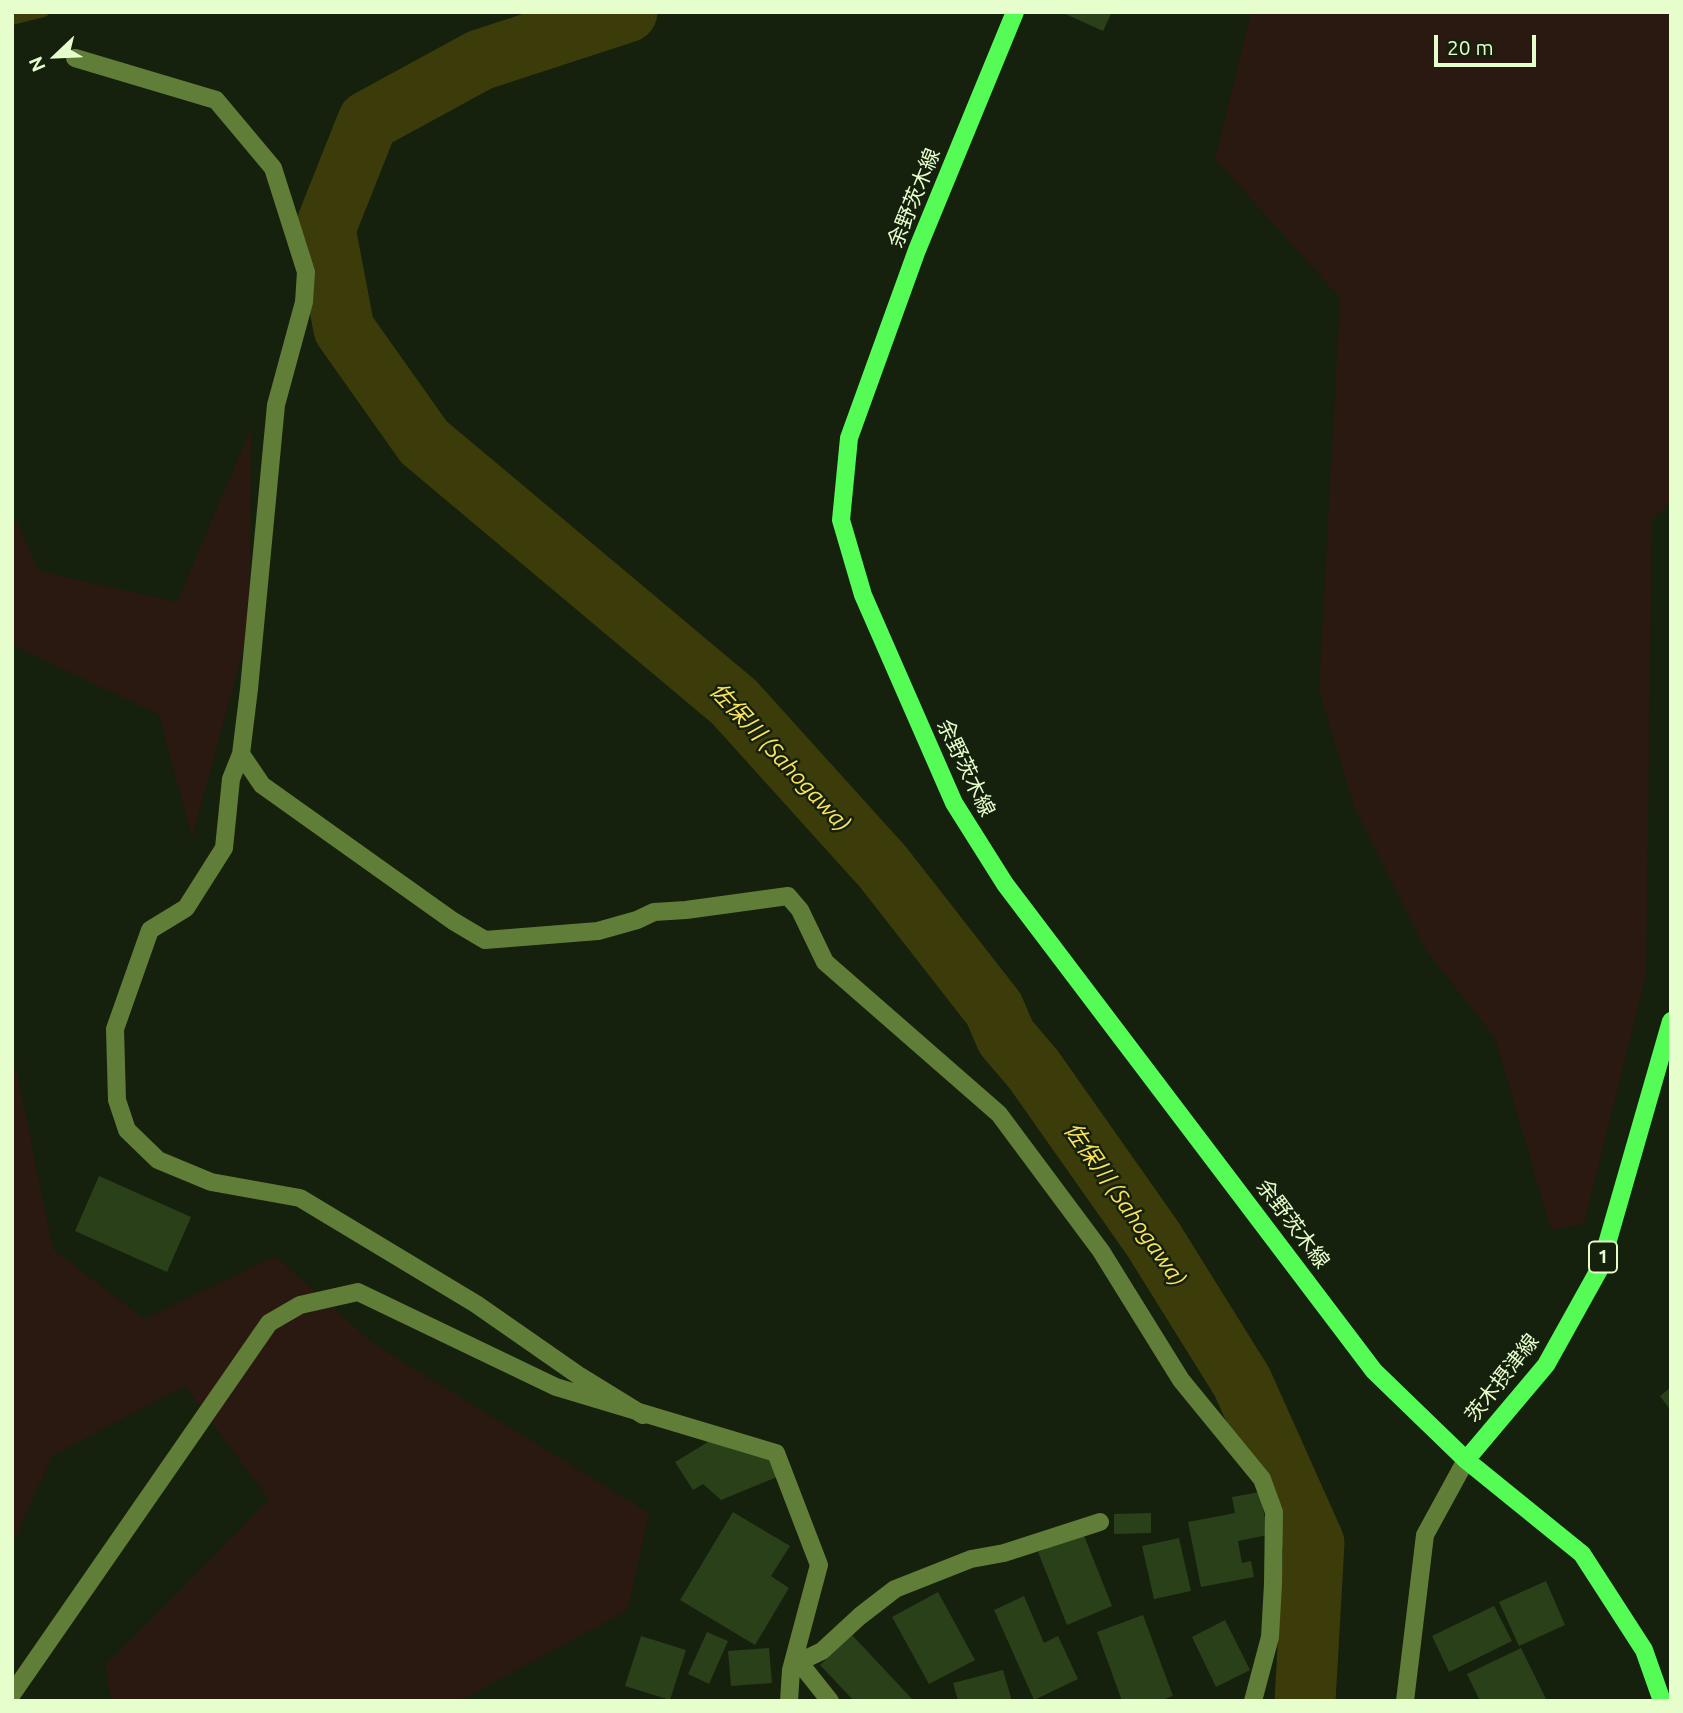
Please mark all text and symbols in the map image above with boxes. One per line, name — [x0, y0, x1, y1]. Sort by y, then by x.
north arrow — [21, 21, 91, 91]
scale bar — [1438, 21, 1540, 65]
text: 20 m — [1447, 35, 1494, 59]
text: N — [24, 53, 50, 75]
street label: 余野茨木線 — [883, 145, 945, 251]
water label: 佐保川 (Sahogawa) — [704, 677, 856, 837]
street label: 余野茨木線 — [932, 715, 1000, 821]
water label: 佐保川 (Sahogawa) — [1058, 1117, 1192, 1291]
street label: 余野茨木線 — [1251, 1174, 1335, 1274]
road number: 1 — [1589, 1242, 1617, 1273]
street label: 茨木摂津線 — [1460, 1329, 1544, 1427]

